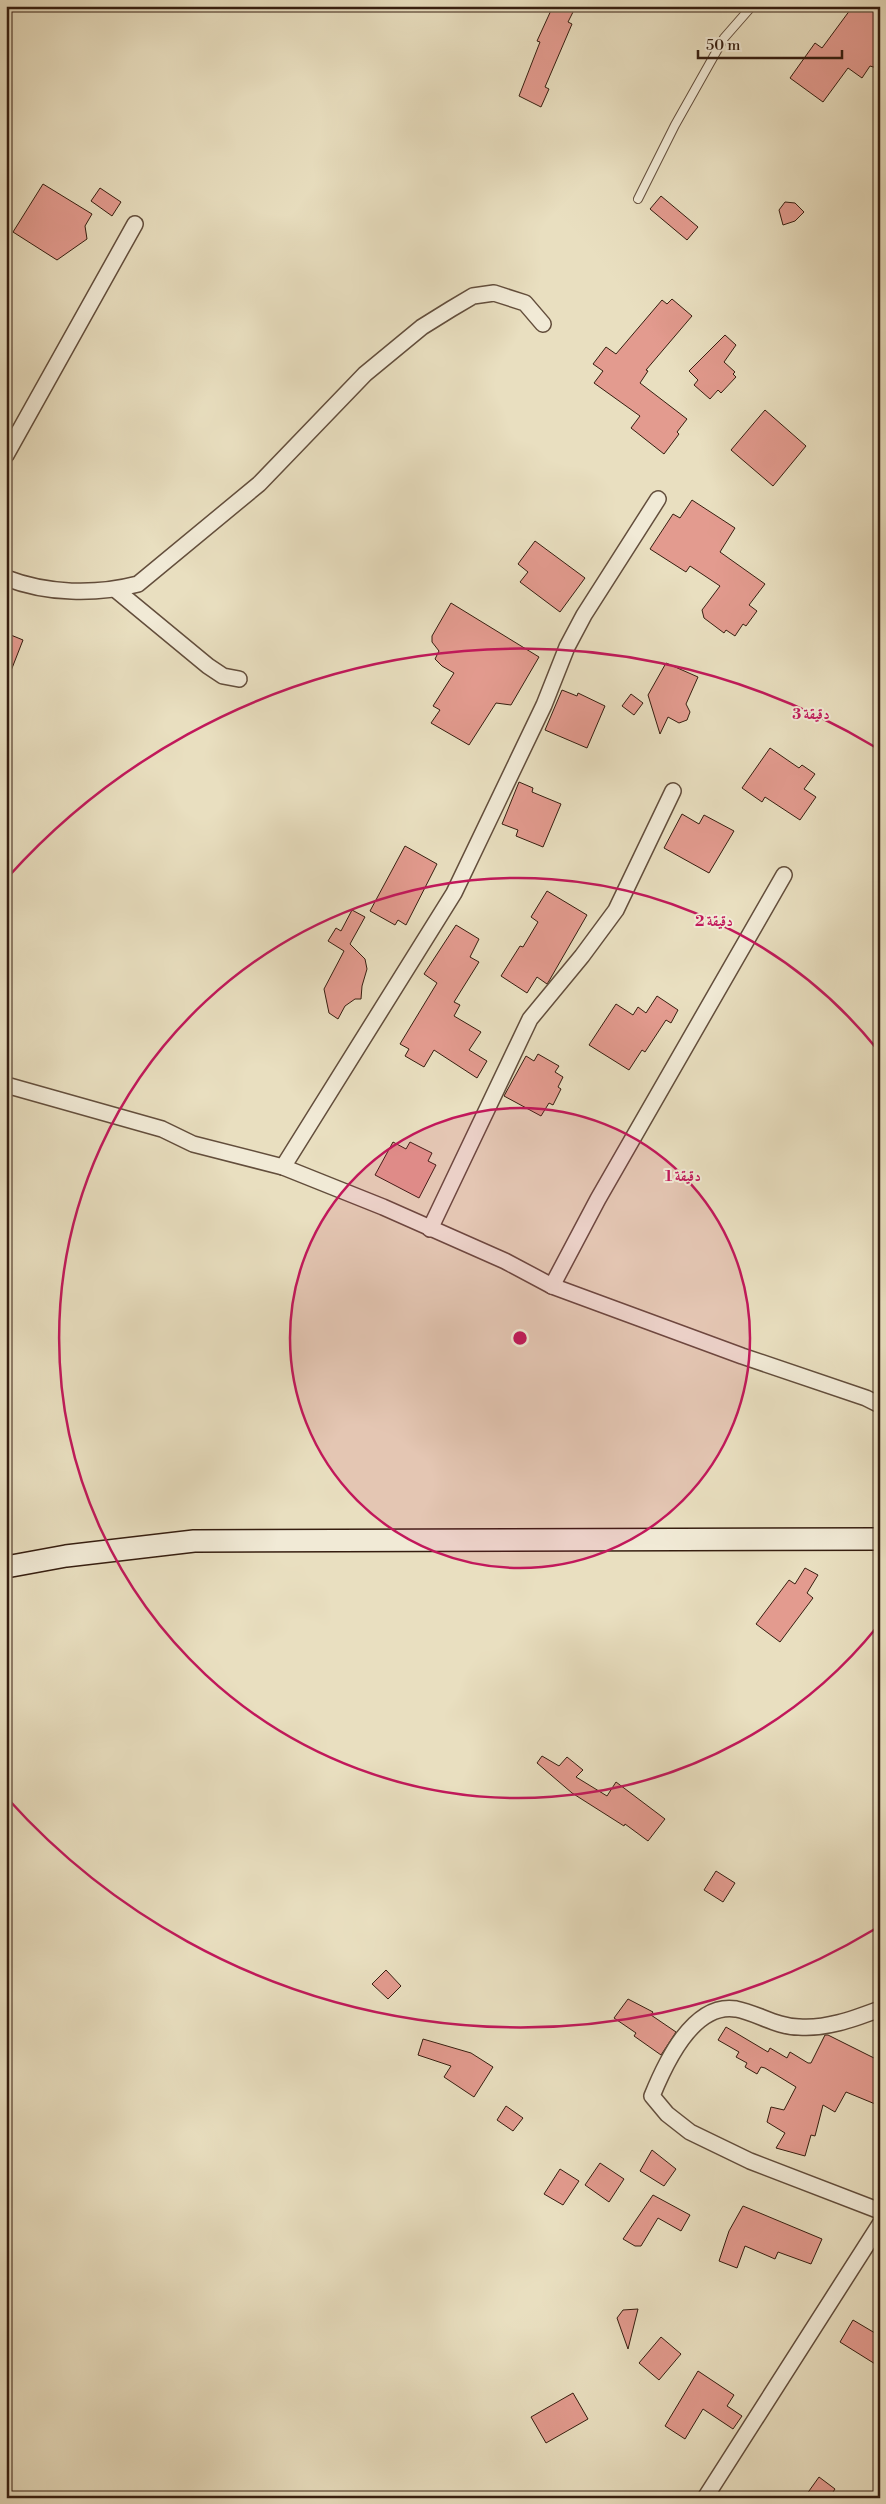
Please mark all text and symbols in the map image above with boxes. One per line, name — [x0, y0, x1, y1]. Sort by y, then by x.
scale bar — [698, 28, 842, 60]
text: 50 m — [706, 36, 740, 55]
text: 3 دقيقة — [792, 705, 830, 724]
text: 2 دقيقة — [695, 912, 733, 931]
text: 1 دقيقة — [665, 1167, 701, 1186]
centre of rings — [511, 1329, 529, 1347]

